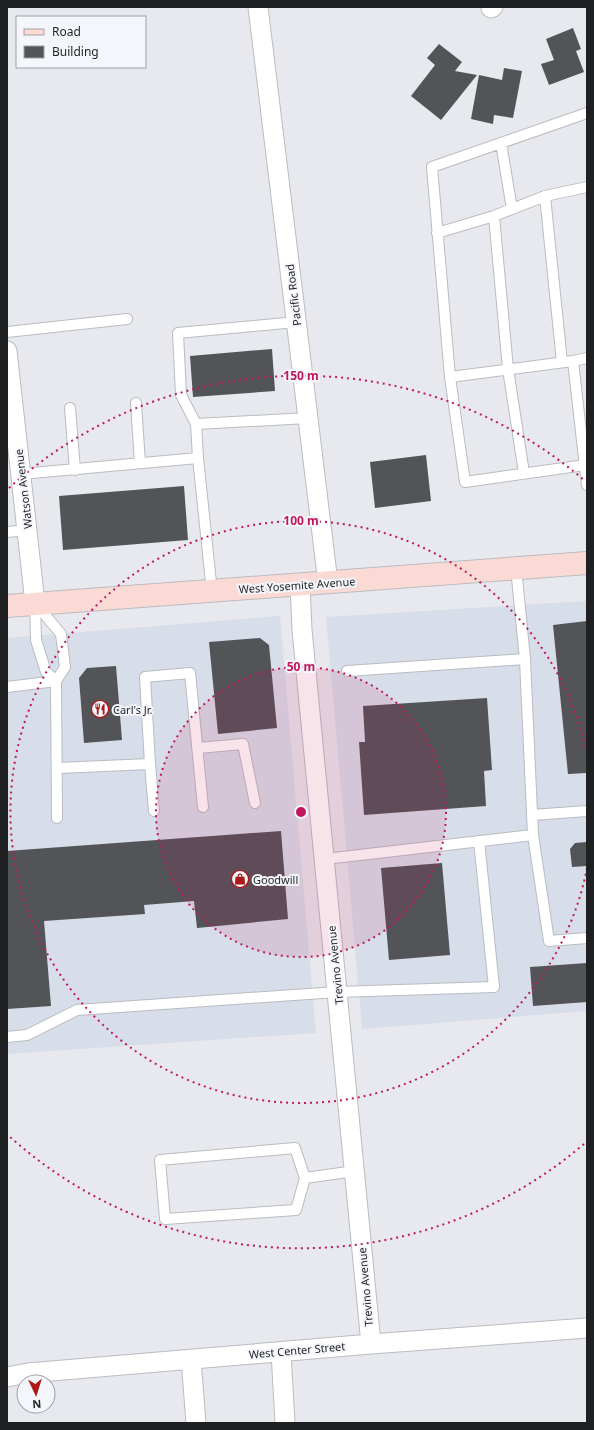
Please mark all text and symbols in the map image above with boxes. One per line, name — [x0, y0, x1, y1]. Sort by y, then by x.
legend — [16, 16, 146, 68]
text: Road — [52, 23, 81, 40]
text: Building — [52, 43, 99, 60]
street label: Pacific Road — [282, 263, 304, 327]
text: 150 m — [283, 367, 319, 384]
street label: Watson Avenue — [11, 448, 35, 530]
text: 100 m — [283, 512, 319, 529]
street label: West Yosemite Avenue — [238, 573, 356, 597]
text: 50 m — [287, 658, 315, 675]
restaurant icon: Carl's Jr. — [90, 699, 110, 719]
place label: Carl's Jr. — [113, 702, 153, 717]
centre of rings — [294, 805, 308, 819]
shop icon: Goodwill — [230, 869, 250, 889]
place label: Goodwill — [253, 872, 298, 887]
street label: Trevino Avenue — [323, 925, 347, 1005]
street label: Trevino Avenue — [354, 1247, 376, 1327]
street label: West Center Street — [248, 1338, 346, 1362]
north arrow — [16, 1374, 56, 1414]
text: N — [32, 1397, 42, 1412]

